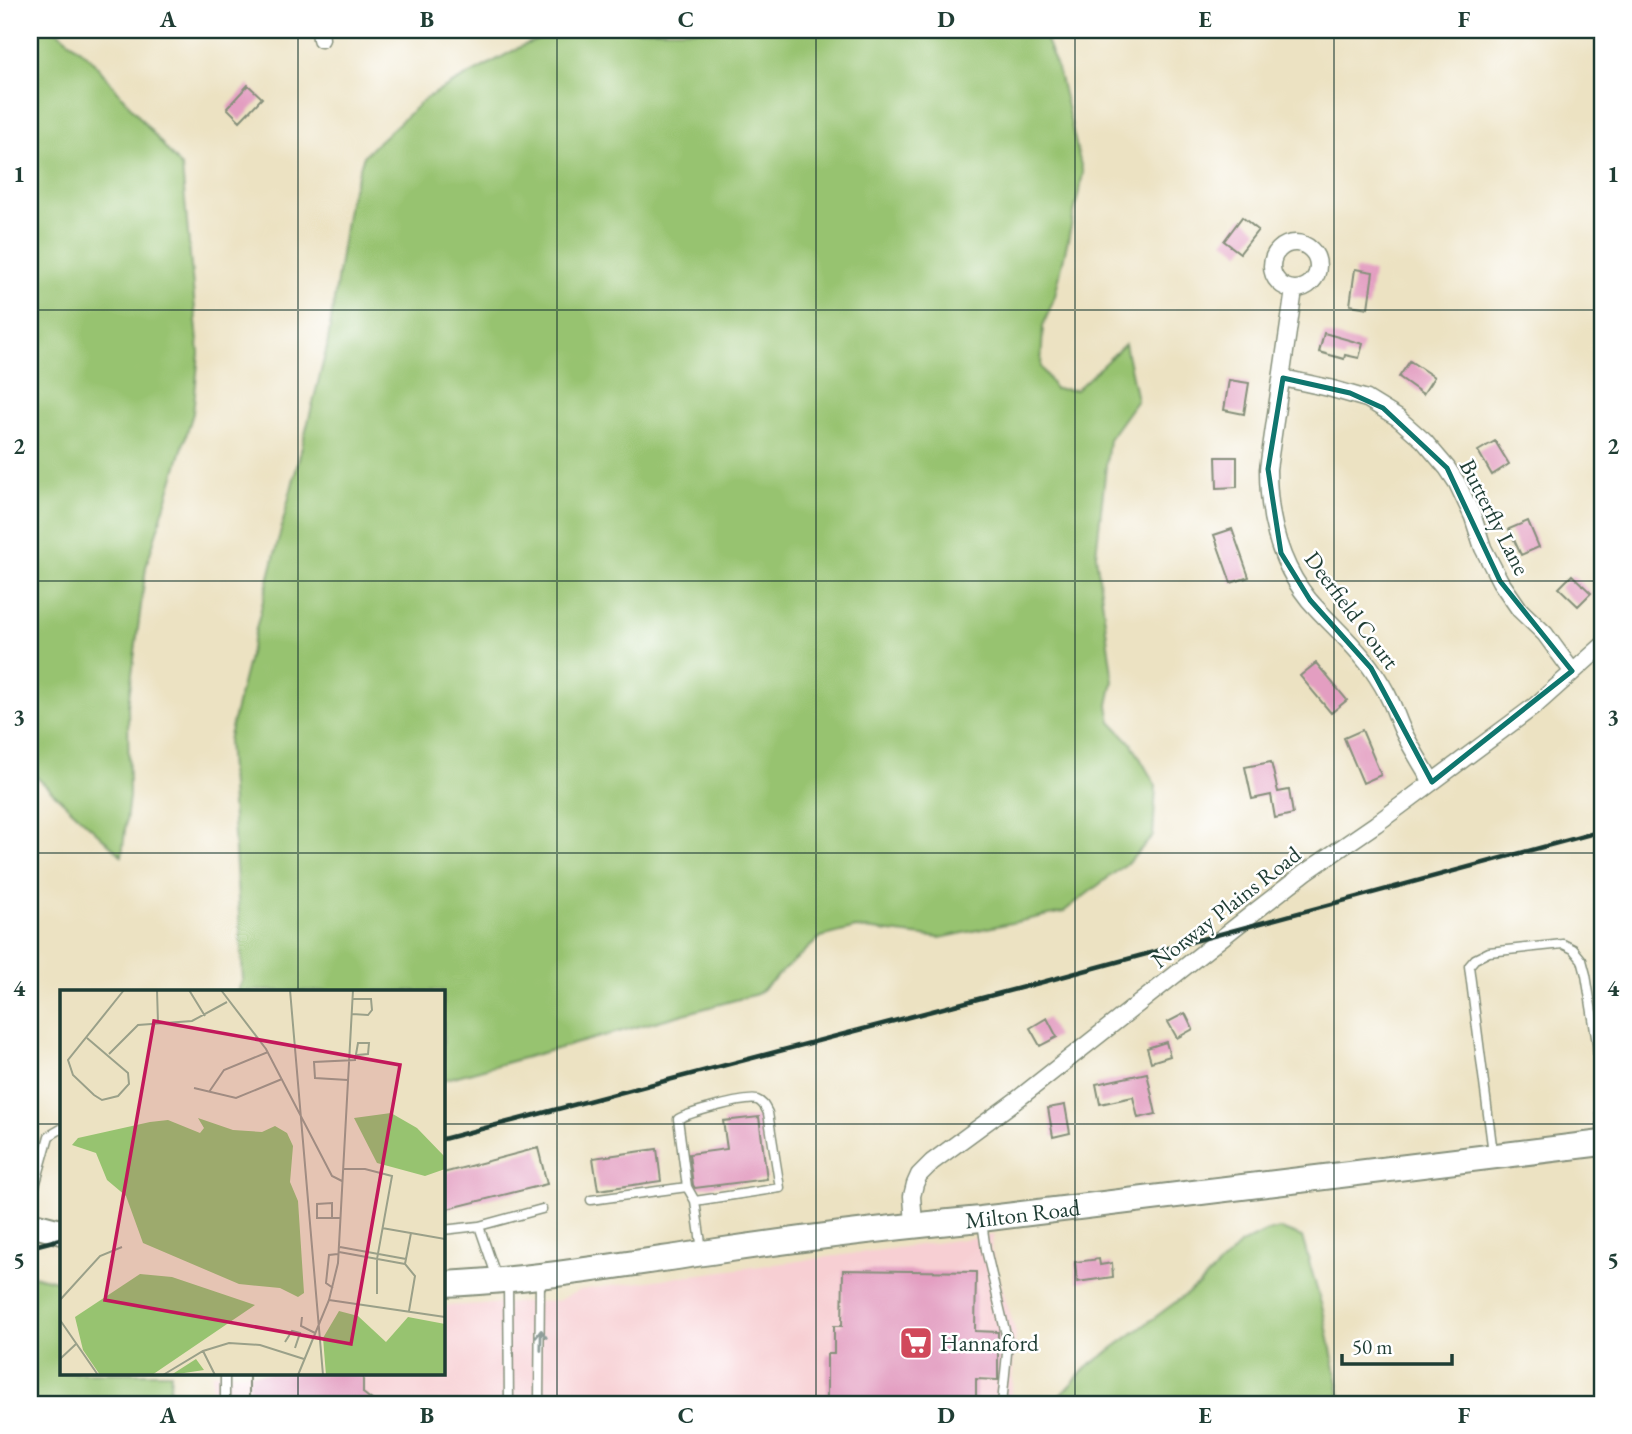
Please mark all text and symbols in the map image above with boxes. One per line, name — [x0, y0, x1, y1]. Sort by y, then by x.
text: A — [159, 4, 177, 34]
text: B — [420, 4, 434, 34]
text: C — [678, 4, 694, 34]
text: D — [937, 4, 955, 34]
text: E — [1198, 4, 1212, 34]
text: F — [1458, 4, 1471, 34]
text: 1 — [13, 159, 25, 189]
text: 1 — [1607, 159, 1619, 189]
text: 2 — [13, 431, 25, 461]
text: 2 — [1607, 431, 1619, 461]
street label: Butterfly Lane — [1453, 454, 1537, 580]
street label: Deerfield Court — [1298, 545, 1407, 676]
text: 3 — [13, 702, 25, 732]
text: 3 — [1607, 702, 1619, 732]
street label: Norway Plains Road — [1145, 839, 1307, 975]
text: 4 — [13, 973, 26, 1003]
text: 4 — [1607, 973, 1620, 1003]
inset map — [60, 990, 444, 1374]
street label: Milton Road — [964, 1192, 1082, 1235]
text: 5 — [13, 1245, 25, 1275]
text: 5 — [1607, 1245, 1619, 1275]
scale bar — [1342, 1322, 1452, 1366]
supermarket icon: Hannaford — [897, 1324, 935, 1362]
place label: Hannaford — [940, 1328, 1039, 1358]
one-way arrow — [534, 1329, 547, 1352]
text: 50 m — [1352, 1333, 1393, 1360]
text: A — [159, 1400, 177, 1430]
text: B — [420, 1400, 434, 1430]
text: C — [678, 1400, 694, 1430]
text: D — [937, 1400, 955, 1430]
text: E — [1198, 1400, 1212, 1430]
text: F — [1458, 1400, 1471, 1430]

